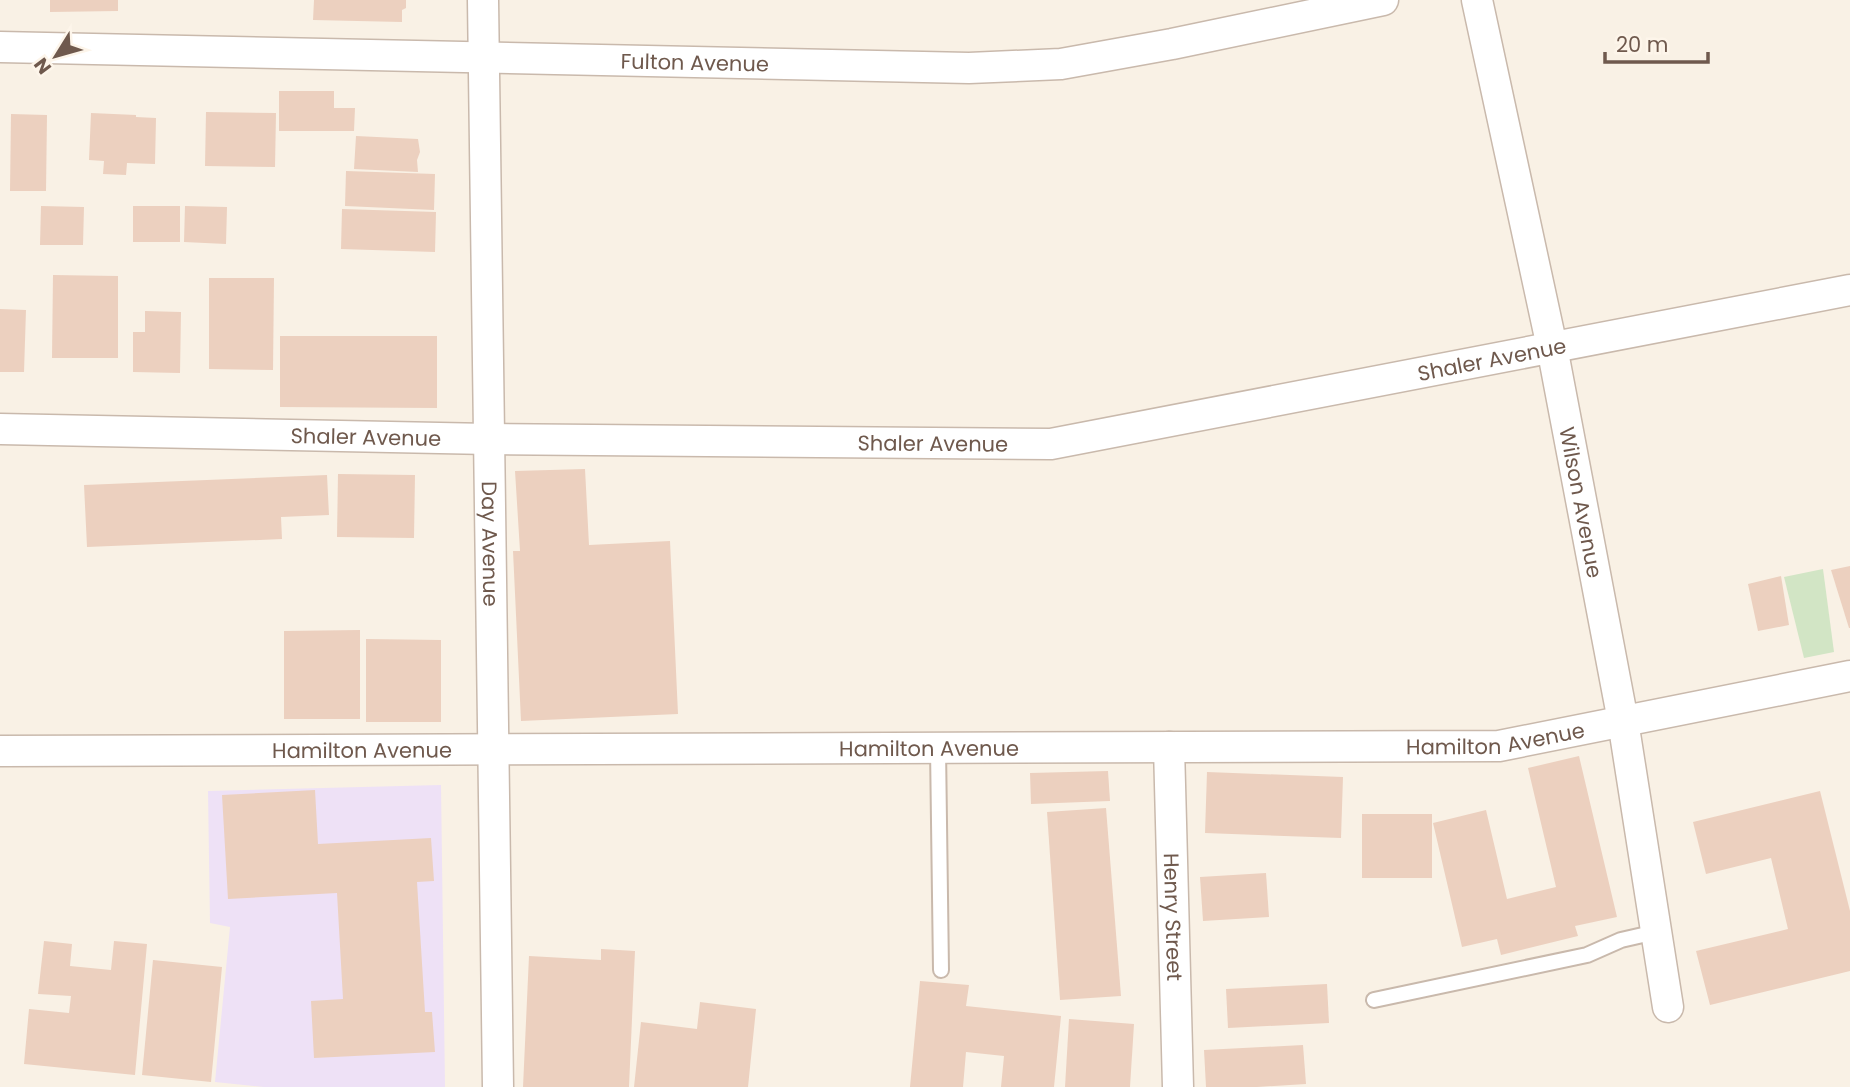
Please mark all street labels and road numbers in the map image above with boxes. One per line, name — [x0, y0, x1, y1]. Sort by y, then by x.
street label: Fulton Avenue — [620, 46, 769, 78]
street label: Shaler Avenue — [1415, 331, 1568, 388]
street label: Shaler Avenue — [290, 420, 441, 453]
street label: Wilson Avenue — [1553, 424, 1610, 580]
street label: Shaler Avenue — [857, 428, 1008, 458]
street label: Day Avenue — [475, 481, 506, 607]
street label: Hamilton Avenue — [1406, 715, 1587, 761]
street label: Hamilton Avenue — [839, 733, 1019, 763]
street label: Hamilton Avenue — [272, 735, 452, 765]
street label: Henry Street — [1157, 853, 1190, 981]

